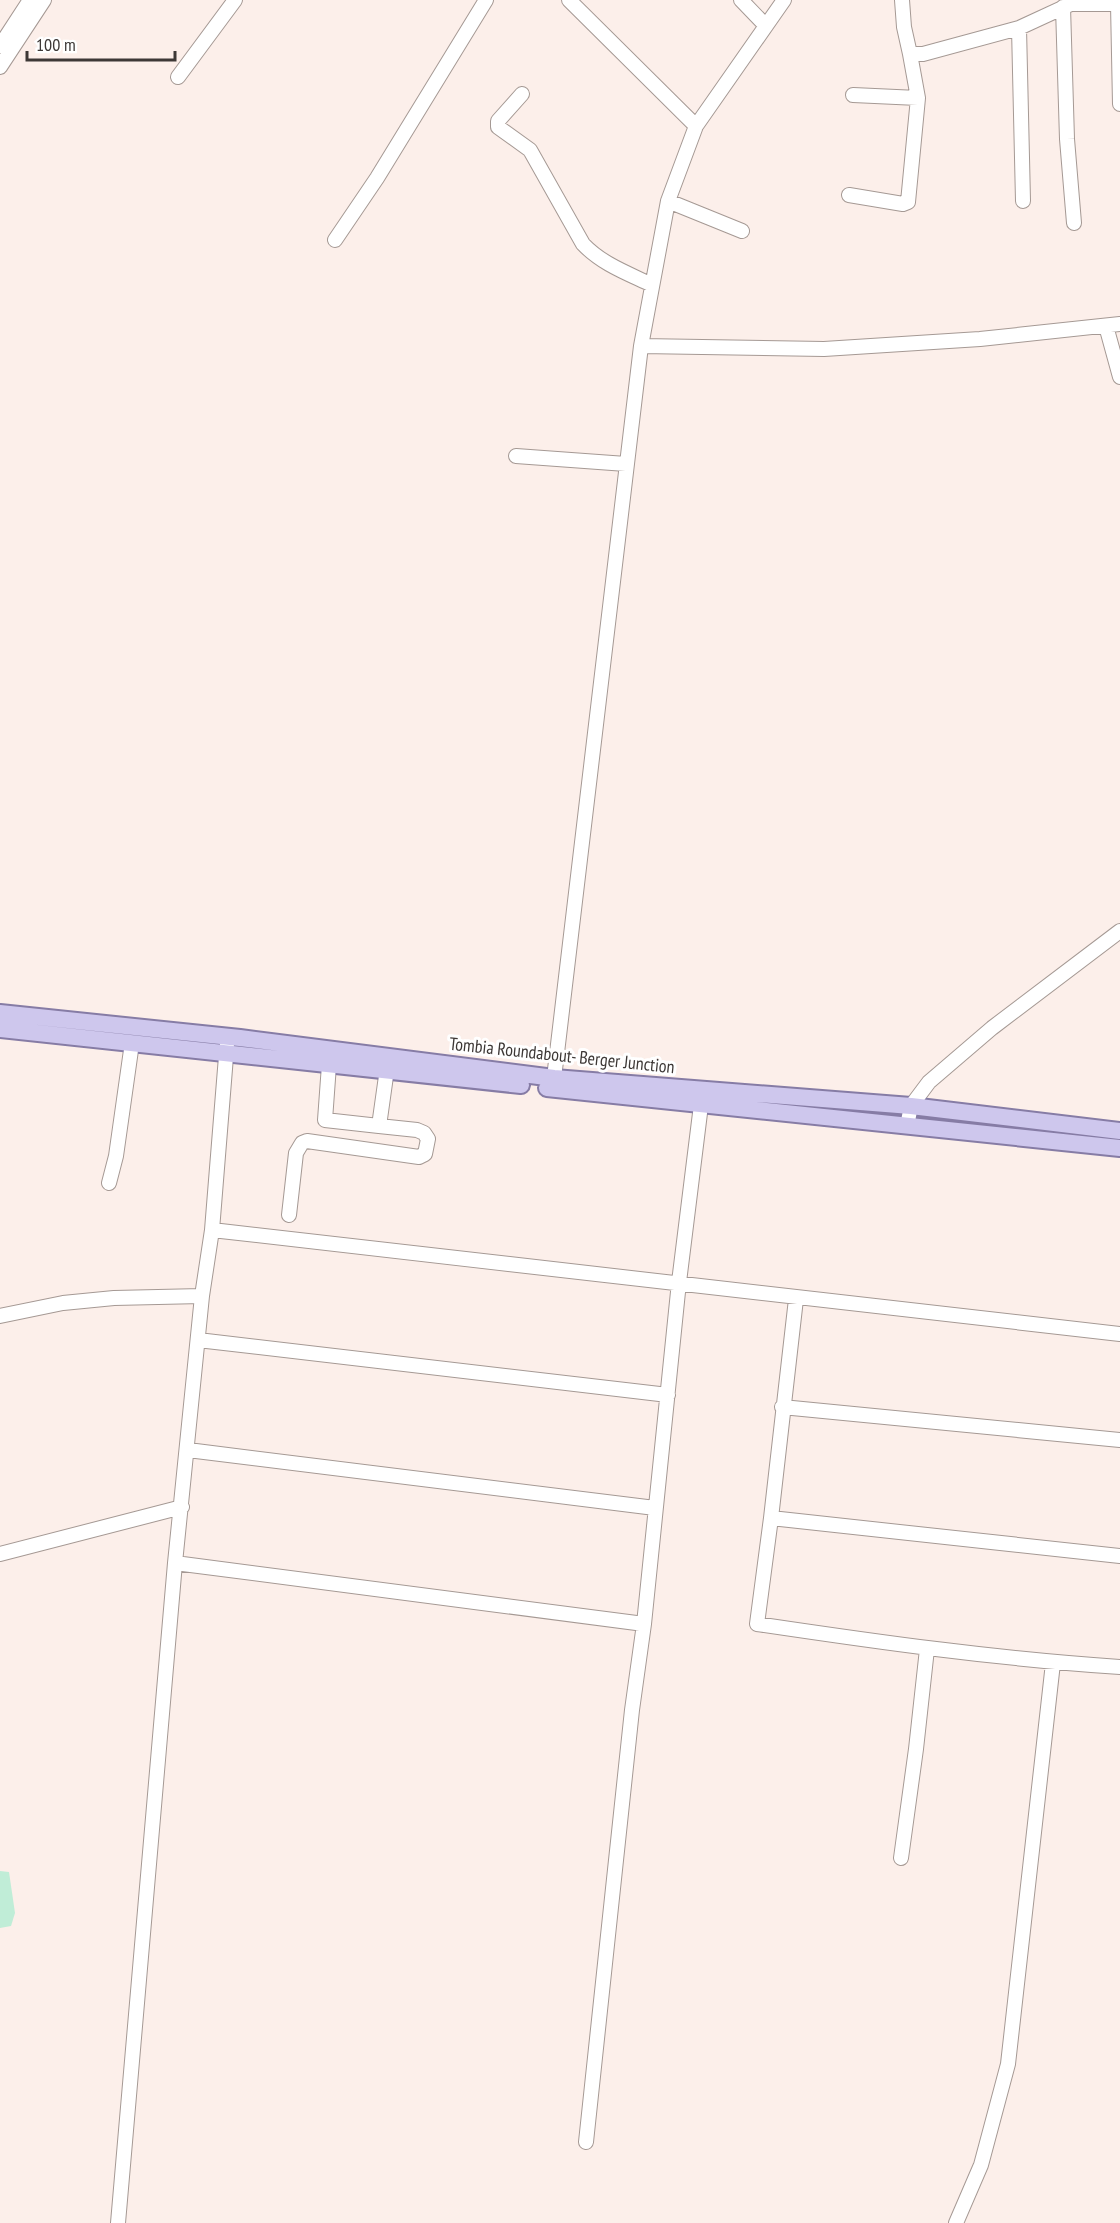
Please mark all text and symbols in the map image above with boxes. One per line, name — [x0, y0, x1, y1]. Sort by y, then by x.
scale bar — [27, 24, 176, 62]
text: 100 m — [36, 33, 76, 56]
street label: Tombia Roundabout- Berger Junction — [448, 1032, 676, 1078]

